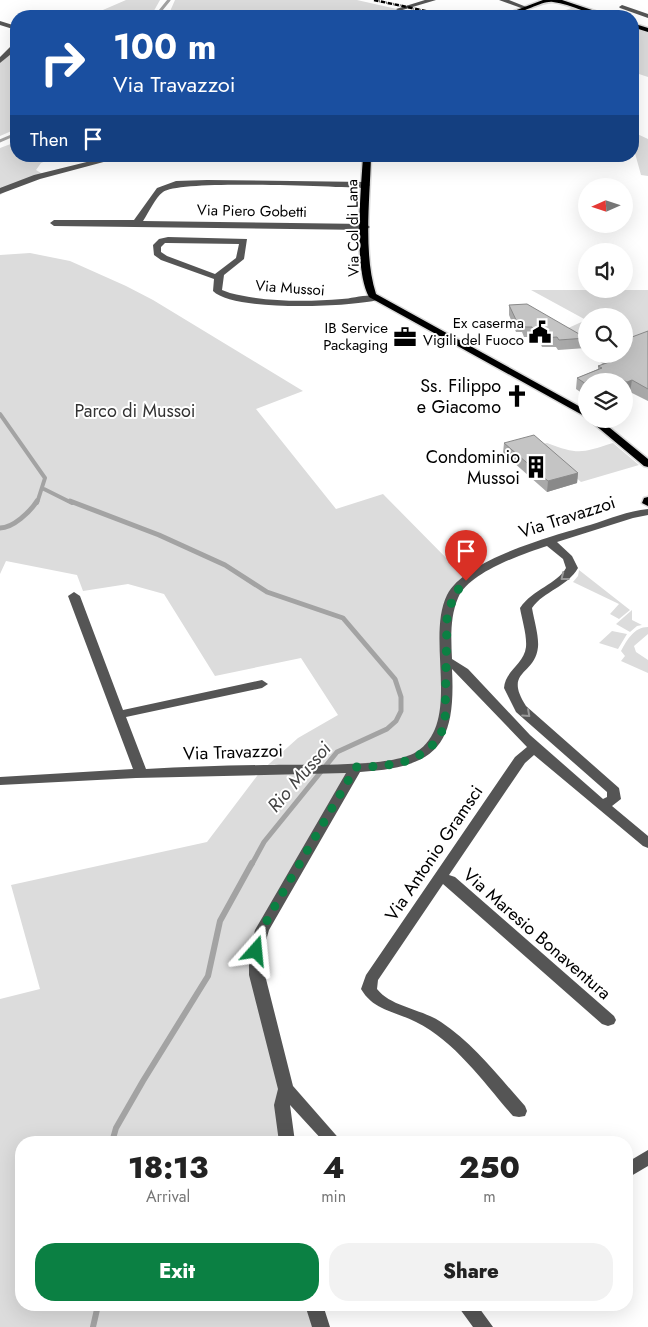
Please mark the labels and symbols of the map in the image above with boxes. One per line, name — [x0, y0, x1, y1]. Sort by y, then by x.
north arrow — [578, 178, 632, 232]
street label: Via Col di Lana — [341, 179, 365, 277]
street label: Via Piero Gobetti — [197, 199, 307, 223]
street label: Via Mussoi — [254, 275, 326, 301]
place label: Ex caserma Vigili del Fuoco — [423, 312, 524, 351]
place label: IB Service Packaging — [323, 317, 388, 356]
public building icon: Ex caserma Vigili del Fuoco — [527, 319, 553, 345]
office icon: IB Service Packaging — [392, 324, 418, 350]
place label: Ss. Filippo e Giacomo — [417, 373, 501, 420]
church icon: Ss. Filippo e Giacomo — [504, 383, 530, 409]
park label: Parco di Mussoi — [74, 398, 196, 424]
place label: Condominio Mussoi — [426, 444, 520, 491]
building icon: Condominio Mussoi — [523, 454, 549, 480]
street label: Via Travazzoi — [515, 489, 619, 545]
pin — [445, 530, 487, 581]
one-way arrow — [560, 571, 570, 580]
one-way arrow — [522, 708, 531, 717]
water label: Rio Mussoi — [261, 735, 338, 818]
street label: Via Travazzoi — [182, 737, 284, 767]
street label: Via Antonio Gramsci — [379, 780, 489, 926]
street label: Via Maresio Bonaventura — [457, 862, 617, 1006]
position arrow — [229, 924, 281, 976]

